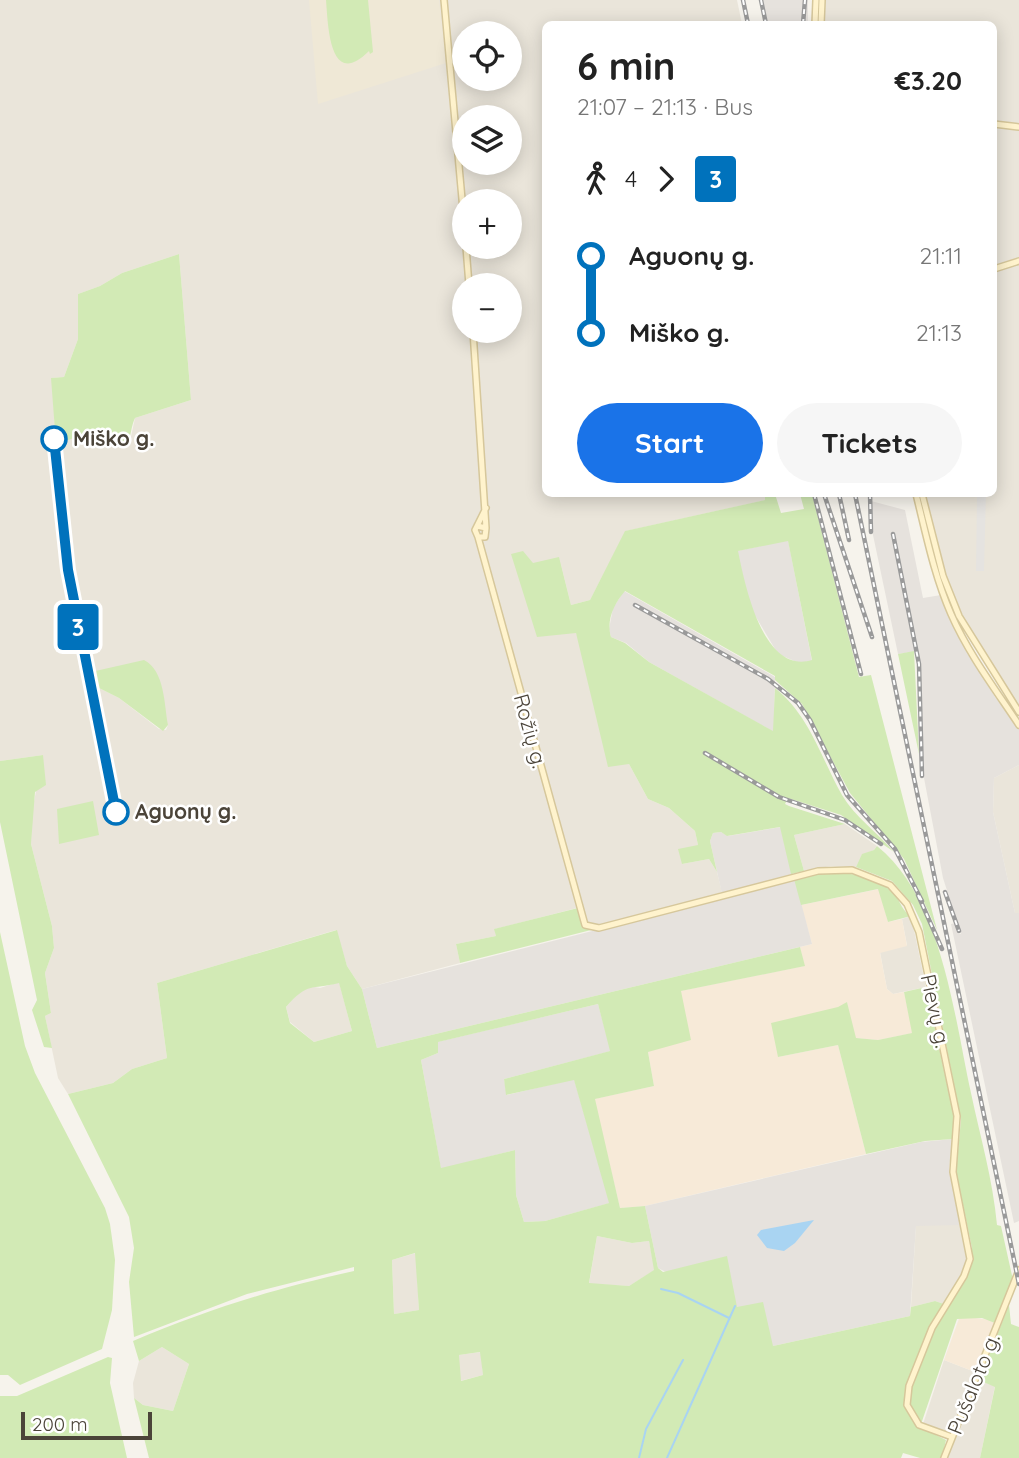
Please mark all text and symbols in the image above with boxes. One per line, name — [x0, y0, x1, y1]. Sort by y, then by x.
map controls — [452, 21, 522, 343]
button: locate — [452, 21, 522, 91]
text: 6 min — [577, 42, 675, 90]
text: €3.20 — [895, 64, 962, 97]
text: 21:07 – 21:13 · Bus — [577, 92, 753, 121]
button: layers — [452, 105, 522, 175]
icon: walk — [577, 160, 615, 198]
icon: forward — [647, 160, 685, 198]
text: 4 — [625, 164, 637, 193]
text: 3 — [709, 164, 722, 194]
button: + — [452, 189, 522, 259]
text: Aguonų g. — [629, 239, 755, 272]
text: 21:11 — [919, 241, 962, 270]
button: − — [452, 273, 522, 343]
text: Miško g. — [629, 316, 730, 349]
text: 21:13 — [916, 318, 962, 347]
button: Start — [577, 403, 763, 483]
button: Tickets — [777, 403, 962, 483]
place label: Miško g. — [73, 425, 154, 451]
marker: Miško g. — [41, 426, 67, 452]
line badge: 3 — [55, 604, 101, 650]
text: 3 — [72, 612, 84, 642]
street label: Rožių g. — [509, 691, 553, 771]
place label: Aguonų g. — [135, 798, 236, 824]
marker: Aguonų g. — [103, 799, 129, 825]
street label: Pievų g. — [916, 972, 956, 1050]
street label: Pušaloto g. — [941, 1329, 1005, 1438]
scale bar — [21, 1409, 152, 1441]
text: 200 m — [32, 1412, 88, 1436]

